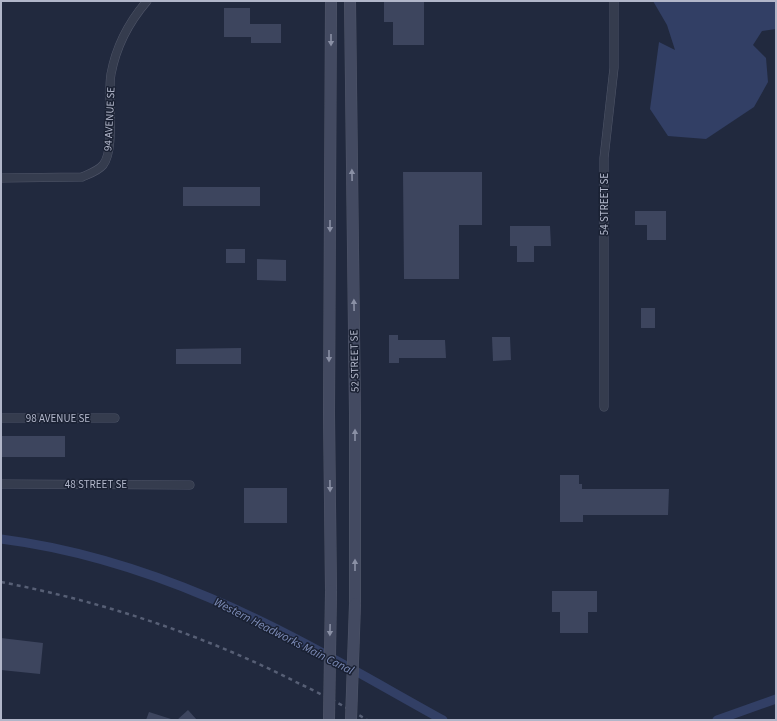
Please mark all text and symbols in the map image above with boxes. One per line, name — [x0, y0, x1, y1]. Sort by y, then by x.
one-way arrow — [328, 34, 334, 47]
street label: 94 AVENUE SE — [100, 86, 119, 152]
one-way arrow — [349, 168, 355, 181]
street label: 54 STREET SE — [597, 173, 612, 235]
one-way arrow — [327, 220, 333, 233]
one-way arrow — [351, 298, 357, 311]
street label: 52 STREET SE — [346, 330, 363, 392]
one-way arrow — [326, 350, 332, 363]
street label: 98 AVENUE SE — [26, 411, 90, 426]
one-way arrow — [352, 428, 358, 441]
street label: 48 STREET SE — [65, 477, 127, 492]
one-way arrow — [327, 480, 333, 493]
one-way arrow — [352, 558, 358, 571]
water label: Western Headworks Main Canal — [211, 594, 357, 679]
one-way arrow — [327, 624, 334, 636]

